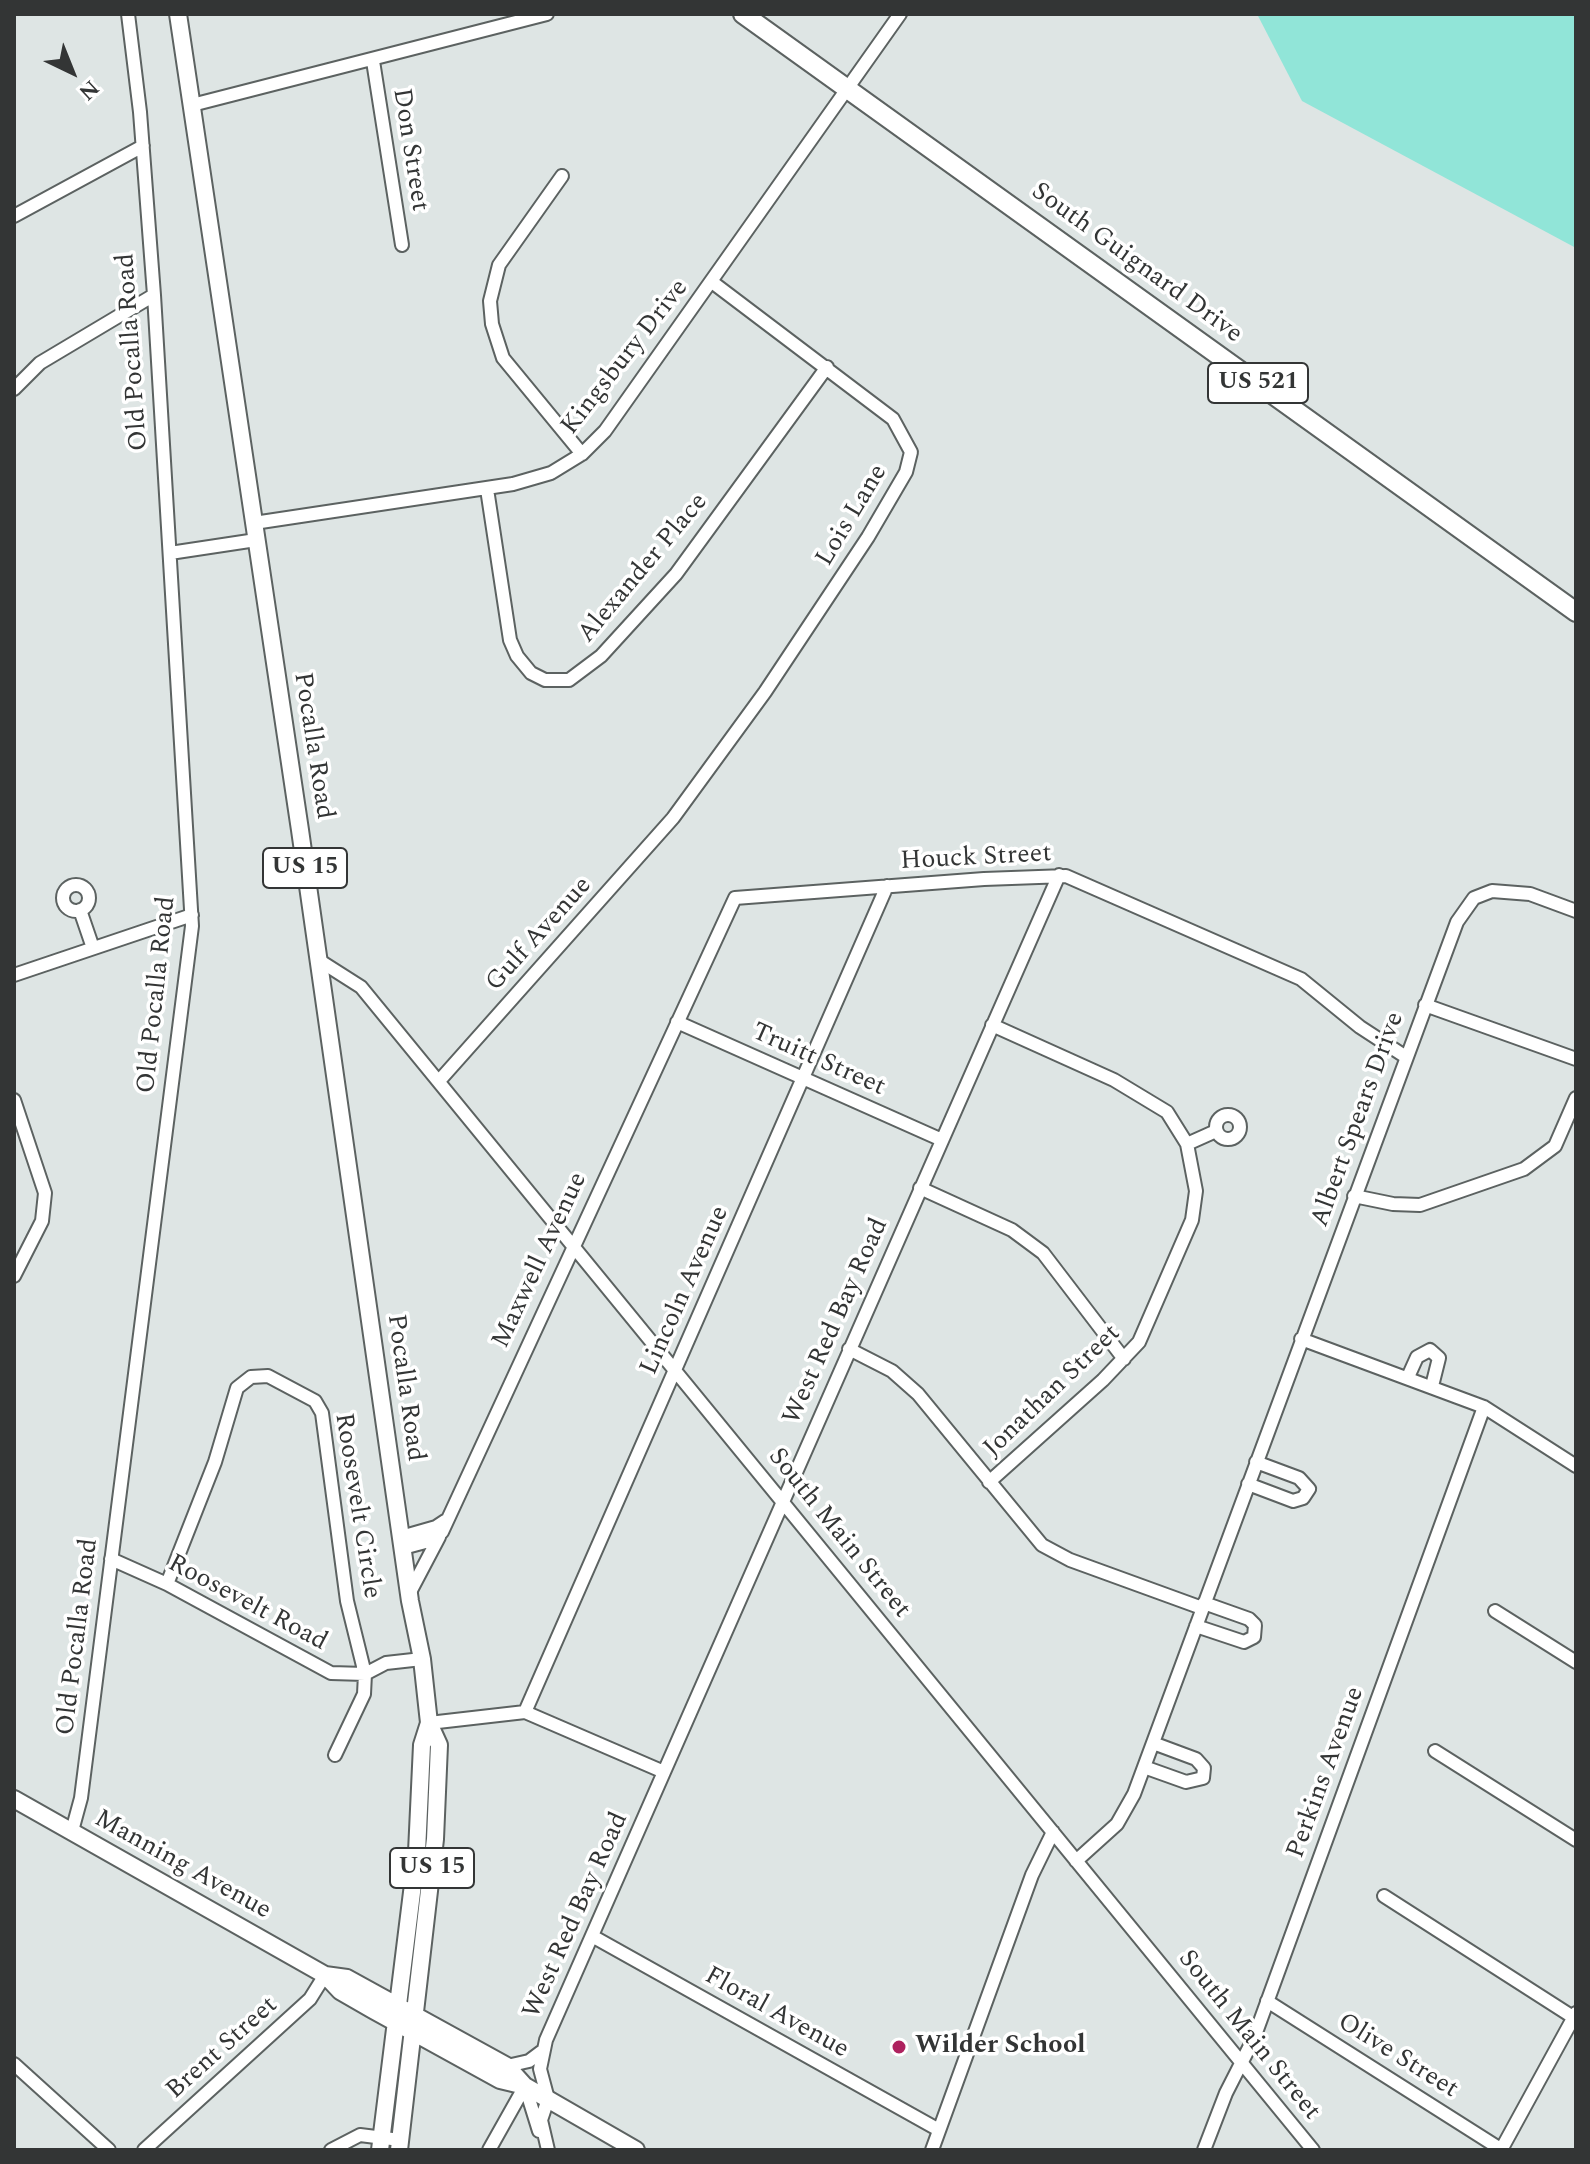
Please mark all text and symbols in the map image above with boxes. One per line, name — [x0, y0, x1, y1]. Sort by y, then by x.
north arrow — [32, 32, 112, 112]
text: N — [71, 72, 107, 108]
street label: Don Street — [384, 86, 434, 214]
street label: South Guignard Drive — [1024, 177, 1248, 351]
street label: Old Pocalla Road — [112, 252, 156, 452]
street label: Kingsbury Drive — [556, 274, 696, 442]
road number: US 521 — [1208, 363, 1308, 403]
street label: Lois Lane — [810, 459, 896, 573]
street label: Alexander Place — [572, 488, 716, 650]
street label: Pocalla Road — [285, 670, 339, 822]
street label: Houck Street — [900, 839, 1052, 879]
road number: US 15 — [263, 848, 347, 888]
street label: Gulf Avenue — [480, 871, 600, 999]
street label: Old Pocalla Road — [132, 895, 184, 1095]
street label: Albert Spears Drive — [1306, 1008, 1412, 1232]
street label: Truitt Street — [746, 1018, 890, 1104]
street label: Maxwell Avenue — [487, 1168, 595, 1354]
street label: Lincoln Avenue — [635, 1202, 737, 1380]
street label: West Red Bay Road — [778, 1214, 896, 1430]
street label: Pocalla Road — [378, 1312, 430, 1464]
street label: Jonathan Street — [978, 1319, 1128, 1465]
street label: Roosevelt Circle — [326, 1411, 386, 1601]
street label: South Main Street — [760, 1443, 916, 1625]
street label: Old Pocalla Road — [51, 1537, 107, 1737]
street label: Roosevelt Road — [162, 1549, 332, 1659]
street label: Perkins Avenue — [1282, 1683, 1372, 1863]
street label: Manning Avenue — [88, 1804, 276, 1928]
street label: West Red Bay Road — [518, 1808, 636, 2024]
road number: US 15 — [390, 1848, 474, 1888]
street label: South Main Street — [1170, 1945, 1326, 2127]
street label: Floral Avenue — [698, 1962, 854, 2066]
street label: Brent Street — [161, 1991, 285, 2107]
street label: Olive Street — [1331, 2008, 1463, 2106]
place label: Wilder School — [915, 2031, 1086, 2063]
marker: Wilder School — [890, 2038, 908, 2056]

